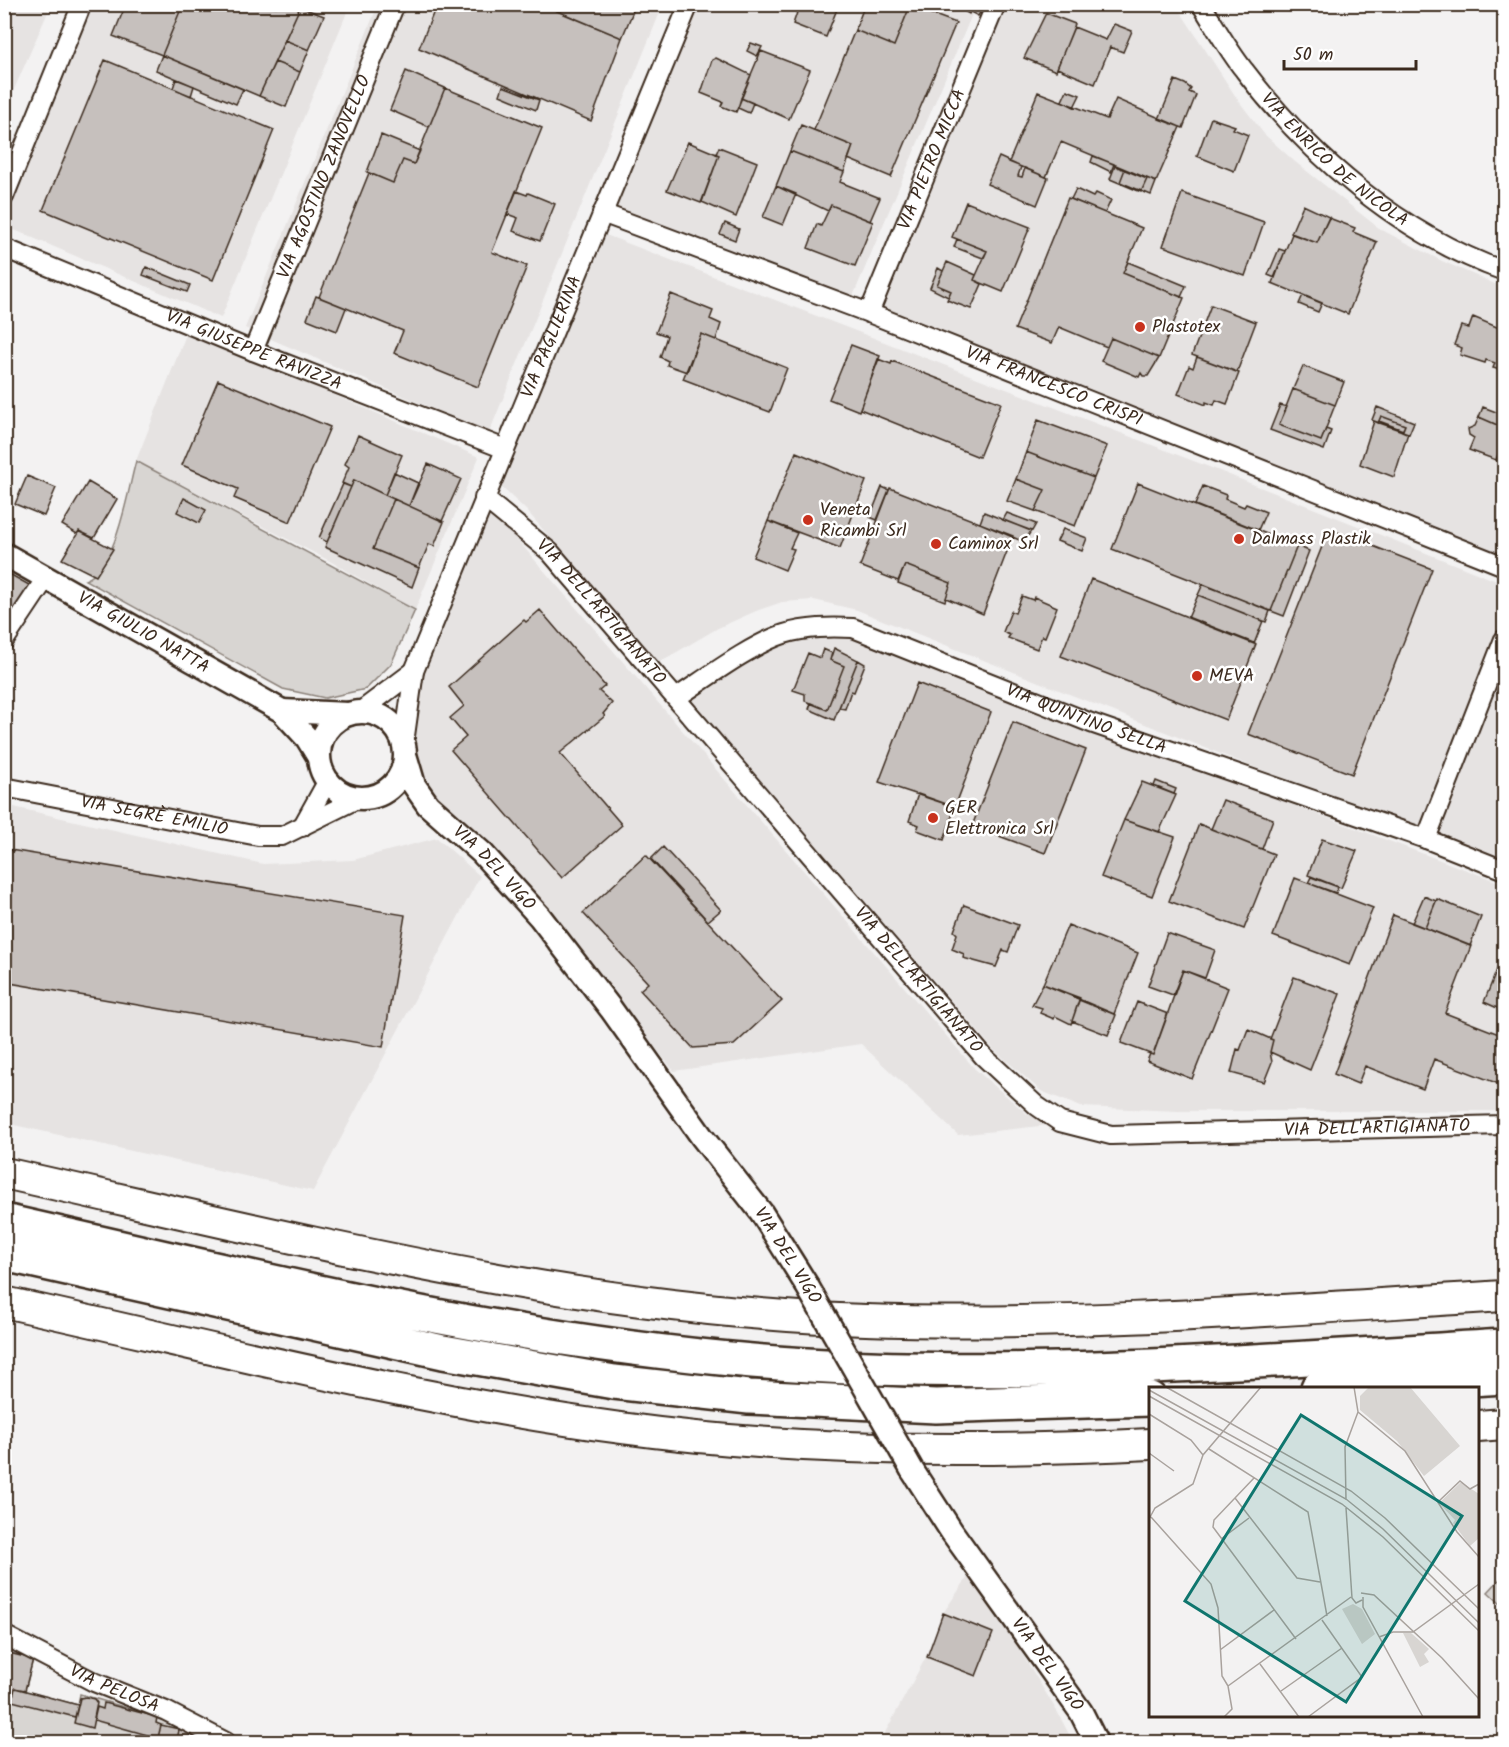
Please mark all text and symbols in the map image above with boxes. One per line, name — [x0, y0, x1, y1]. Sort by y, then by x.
scale bar — [1284, 33, 1416, 71]
text: 50 m — [1293, 41, 1333, 70]
street label: VIA AGOSTINO ZANOVELLO — [270, 71, 379, 283]
street label: VIA PIETRO MICCA — [890, 85, 974, 234]
street label: VIA ENRICO DE NICOLA — [1253, 86, 1414, 235]
street label: VIA PAGLIERINA — [513, 271, 590, 403]
street label: VIA GIUSEPPE RAVIZZA — [161, 302, 346, 399]
place label: Plastotex — [1152, 313, 1220, 342]
marker: Plastotex — [1133, 320, 1147, 334]
street label: VIA FRANCESCO CRISPI — [961, 338, 1147, 435]
place label: Veneta Ricambi Srl — [820, 496, 907, 546]
marker: Veneta Ricambi Srl — [801, 513, 815, 527]
place label: Dalmass Plastik — [1251, 525, 1371, 554]
place label: Caminox Srl — [948, 530, 1039, 559]
street label: VIA DELL'ARTIGIANATO — [530, 532, 673, 692]
marker: Dalmass Plastik — [1232, 532, 1246, 546]
marker: Caminox Srl — [929, 537, 943, 551]
street label: VIA GIULIO NATTA — [72, 584, 215, 682]
place label: MEVA — [1209, 662, 1254, 691]
marker: MEVA — [1190, 669, 1204, 683]
street label: VIA QUINTINO SELLA — [1001, 676, 1171, 763]
street label: VIA SEGRÈ EMILIO — [78, 788, 230, 844]
place label: GER Elettronica Srl — [945, 794, 1054, 844]
marker: GER Elettronica Srl — [926, 811, 940, 825]
street label: VIA DEL VIGO — [446, 818, 542, 918]
street label: VIA DELL'ARTIGIANATO — [847, 900, 990, 1060]
street label: VIA DELL'ARTIGIANATO — [1284, 1111, 1470, 1145]
street label: VIA DEL VIGO — [746, 1202, 828, 1310]
inset map — [1149, 1387, 1479, 1717]
street label: VIA DEL VIGO — [1003, 1612, 1091, 1718]
street label: VIA PELOSA — [64, 1657, 163, 1721]

